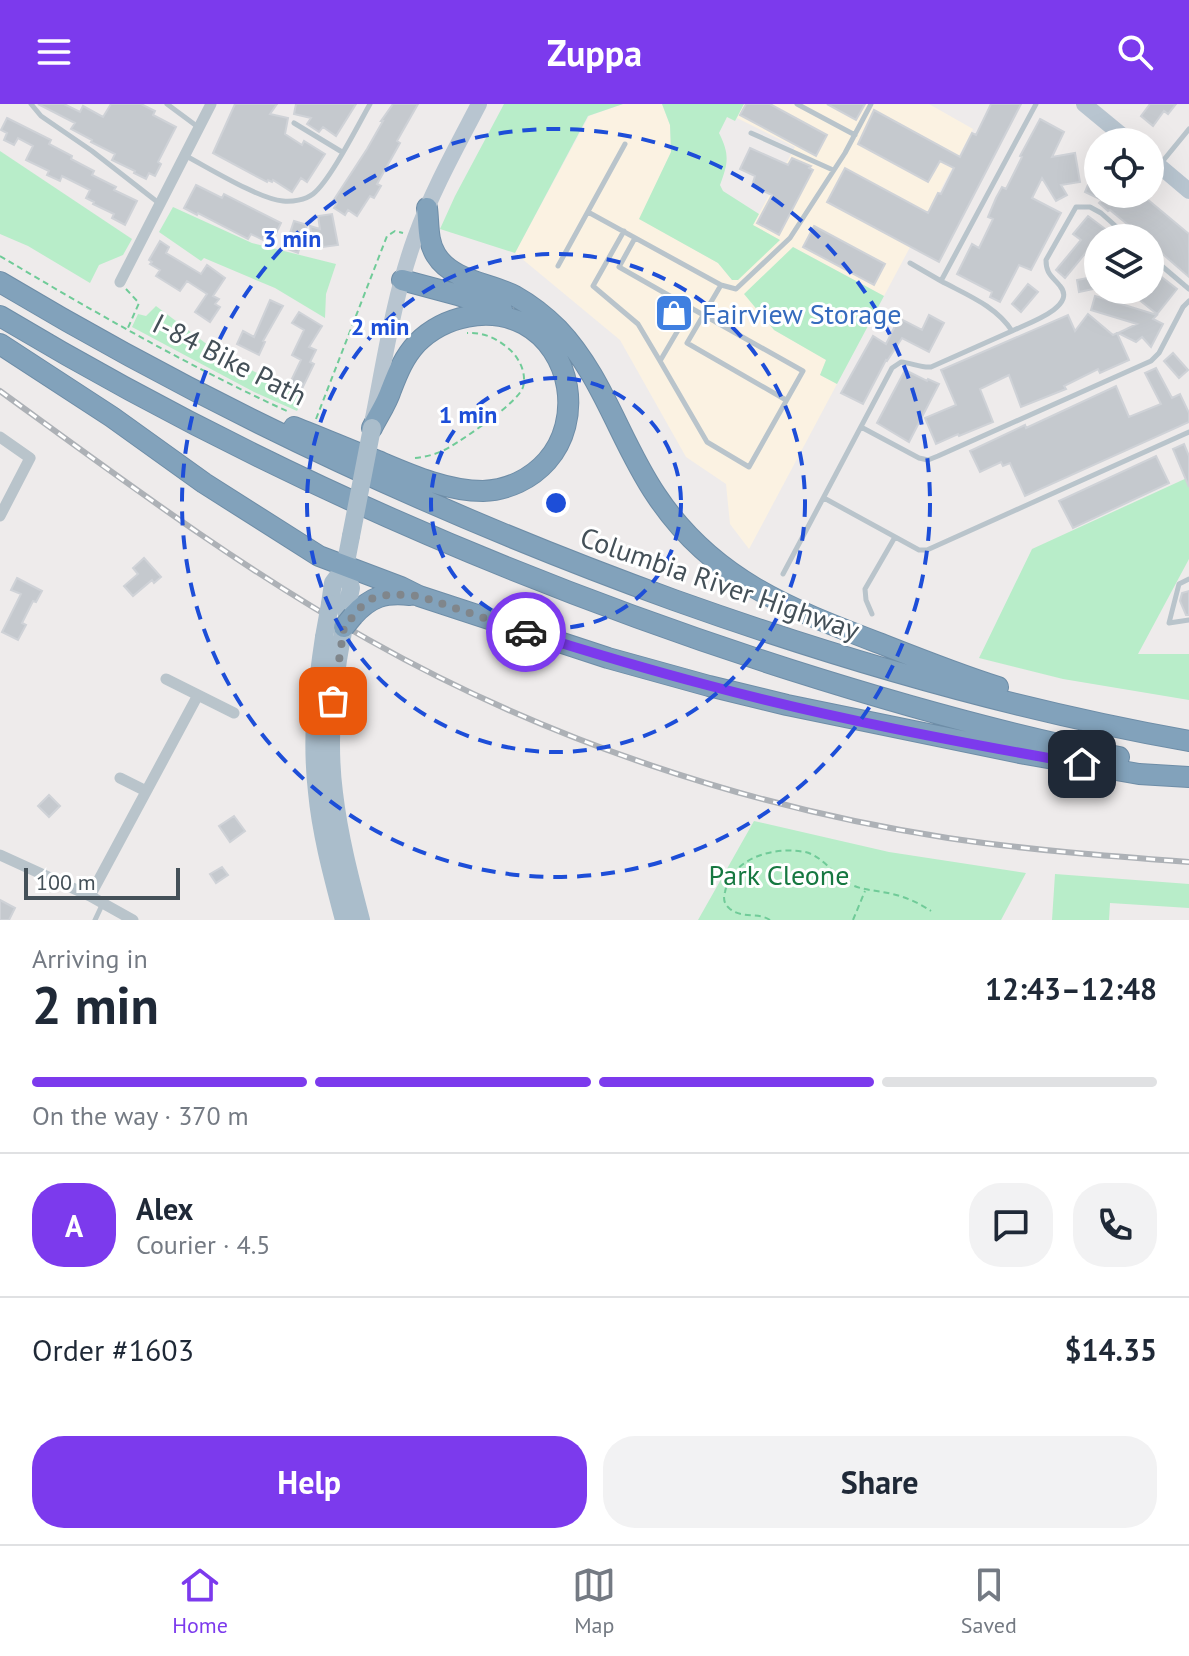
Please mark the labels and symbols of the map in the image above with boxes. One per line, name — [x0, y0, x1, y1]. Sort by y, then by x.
text: 3 min — [263, 223, 321, 254]
shop icon: Fairview Storage — [653, 292, 695, 334]
place label: Fairview Storage — [702, 295, 901, 332]
street label: I-84 Bike Path — [147, 304, 313, 414]
text: 2 min — [351, 311, 409, 342]
text: 1 min — [439, 399, 497, 430]
centre of rings — [542, 489, 570, 517]
street label: Columbia River Highway — [576, 518, 864, 648]
courier — [486, 592, 566, 672]
pin — [299, 667, 367, 735]
pin — [1048, 730, 1116, 798]
park label: Park Cleone — [709, 856, 849, 893]
scale bar — [24, 864, 180, 900]

